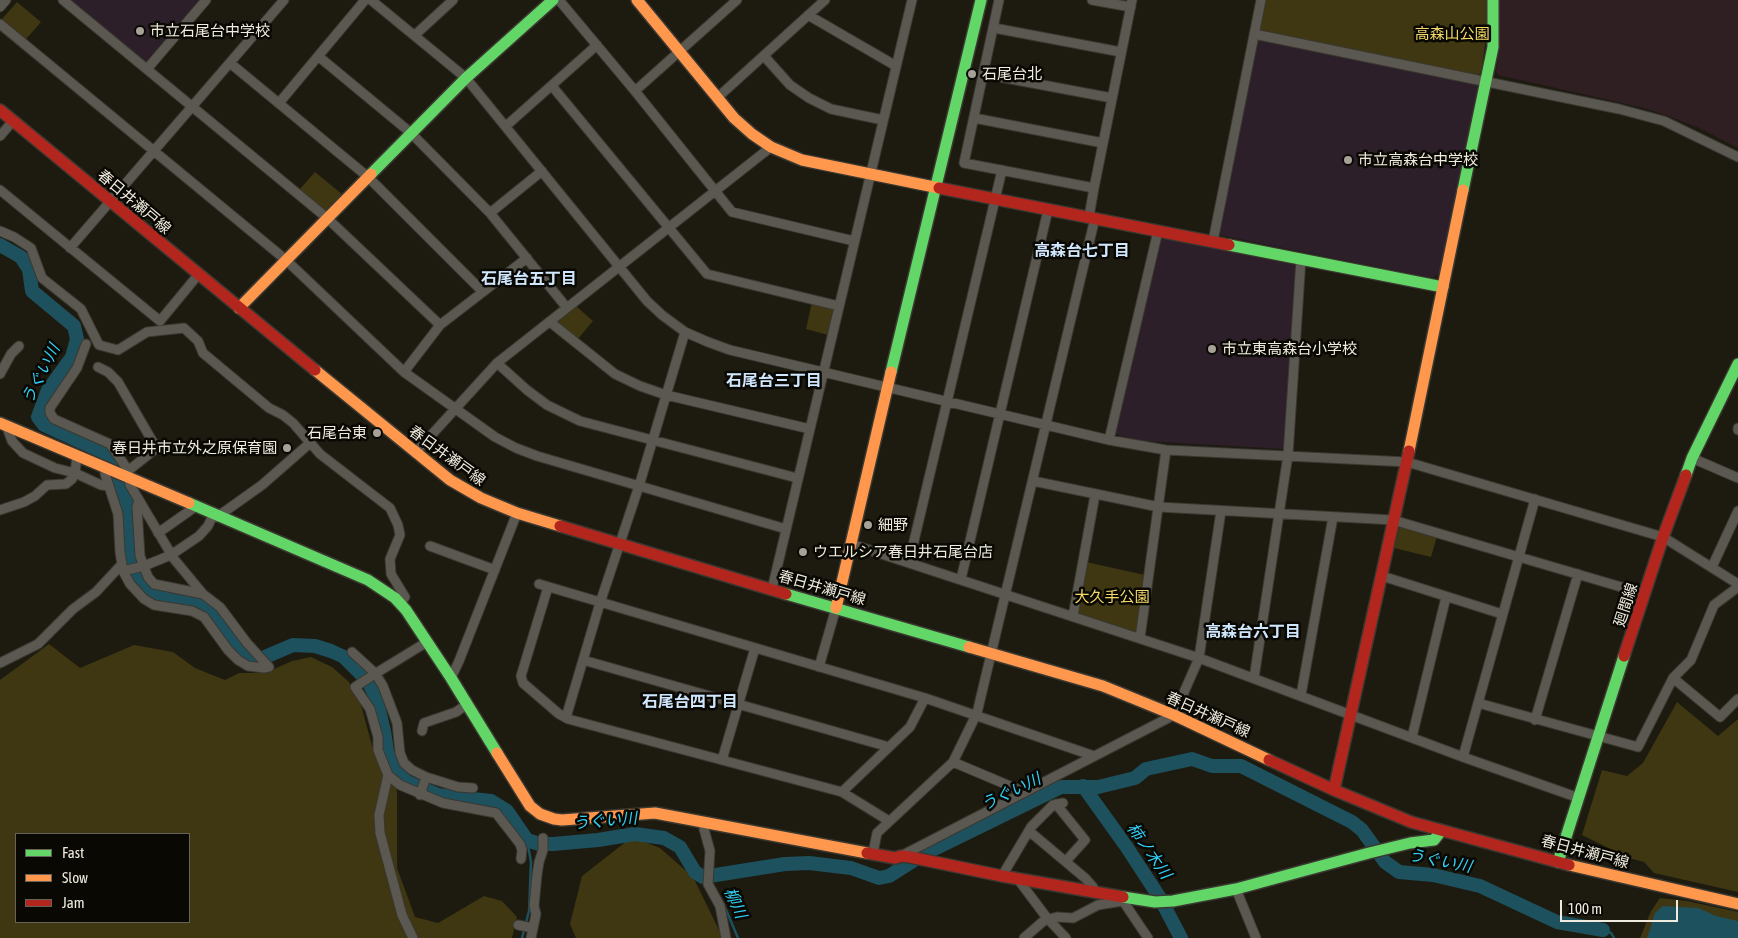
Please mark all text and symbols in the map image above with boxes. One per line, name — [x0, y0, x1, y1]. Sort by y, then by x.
place label: 市立石尾台中学校 — [150, 22, 270, 40]
marker: 市立石尾台中学校 — [134, 25, 146, 37]
park label: 高森山公園 — [1415, 25, 1489, 43]
place label: 石尾台北 — [982, 65, 1042, 83]
marker: 石尾台北 — [966, 68, 978, 80]
place label: 市立高森台中学校 — [1358, 151, 1478, 169]
marker: 市立高森台中学校 — [1342, 154, 1354, 166]
street label: 春日井瀬戸線 — [94, 166, 174, 238]
district label: 高森台七丁目 — [1034, 241, 1130, 261]
district label: 石尾台五丁目 — [481, 269, 577, 289]
place label: 市立東高森台小学校 — [1222, 340, 1357, 358]
water label: うぐい川 — [18, 341, 64, 407]
marker: 市立東高森台小学校 — [1206, 343, 1218, 355]
district label: 石尾台三丁目 — [726, 371, 822, 391]
street label: 春日井瀬戸線 — [405, 422, 489, 490]
place label: 石尾台東 — [307, 424, 367, 442]
marker: 石尾台東 — [371, 427, 383, 439]
place label: 春日井市立外之原保育園 — [112, 439, 277, 457]
marker: 春日井市立外之原保育園 — [281, 442, 293, 454]
place label: 細野 — [878, 516, 908, 534]
marker: 細野 — [862, 519, 874, 531]
place label: ウエルシア春日井石尾台店 — [813, 543, 993, 561]
marker: ウエルシア春日井石尾台店 — [797, 546, 809, 558]
street label: 春日井瀬戸線 — [776, 567, 868, 609]
street label: 廻間線 — [1610, 581, 1642, 629]
park label: 大久手公園 — [1075, 588, 1149, 606]
district label: 高森台六丁目 — [1205, 622, 1301, 642]
street label: 春日井瀬戸線 — [1163, 688, 1253, 742]
district label: 石尾台四丁目 — [642, 692, 738, 712]
water label: うぐい川 — [978, 769, 1044, 815]
water label: うぐい川 — [572, 809, 638, 833]
water label: 柿ノ木川 — [1123, 819, 1175, 883]
street label: 春日井瀬戸線 — [1539, 832, 1631, 872]
legend — [15, 833, 190, 923]
text: Fast — [62, 844, 84, 861]
water label: うぐい川 — [1407, 845, 1473, 877]
text: Slow — [62, 869, 88, 886]
water label: 柳川 — [720, 884, 750, 922]
scale bar — [1563, 890, 1680, 922]
text: Jam — [62, 894, 85, 911]
text: 100 m — [1568, 900, 1602, 917]

